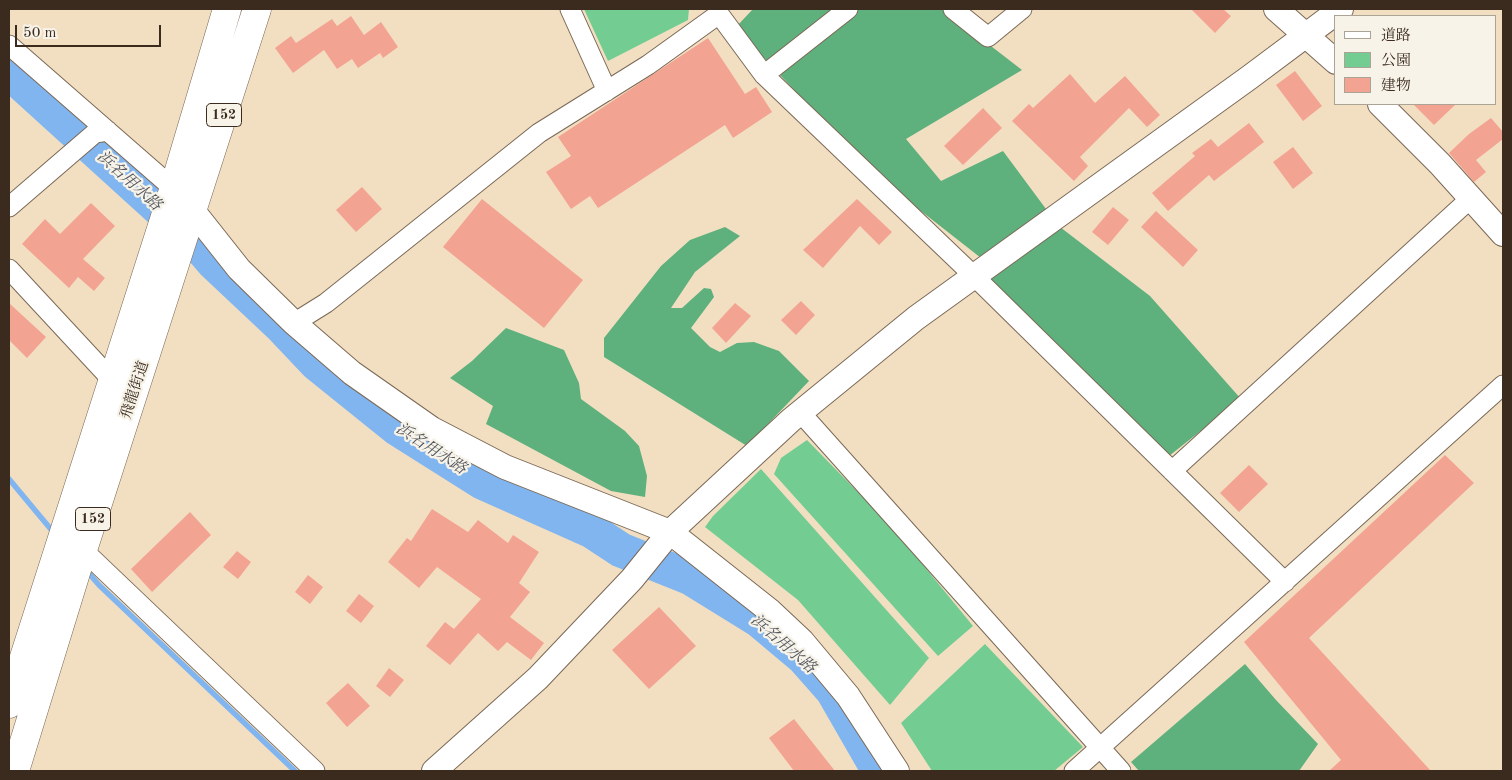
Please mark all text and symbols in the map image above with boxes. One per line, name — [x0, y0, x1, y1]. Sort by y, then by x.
scale bar — [18, 15, 164, 47]
legend — [1334, 15, 1497, 105]
text: 50 m — [23, 26, 57, 41]
text: 道路 — [1381, 29, 1411, 44]
text: 公園 — [1381, 54, 1411, 69]
text: 建物 — [1381, 79, 1411, 94]
road number: 152 — [206, 104, 242, 126]
water label: 浜名用水路 — [93, 147, 165, 215]
street label: 飛龍街道 — [117, 359, 153, 421]
water label: 浜名用水路 — [392, 419, 470, 479]
road number: 152 — [76, 508, 110, 530]
water label: 浜名用水路 — [747, 611, 819, 677]

